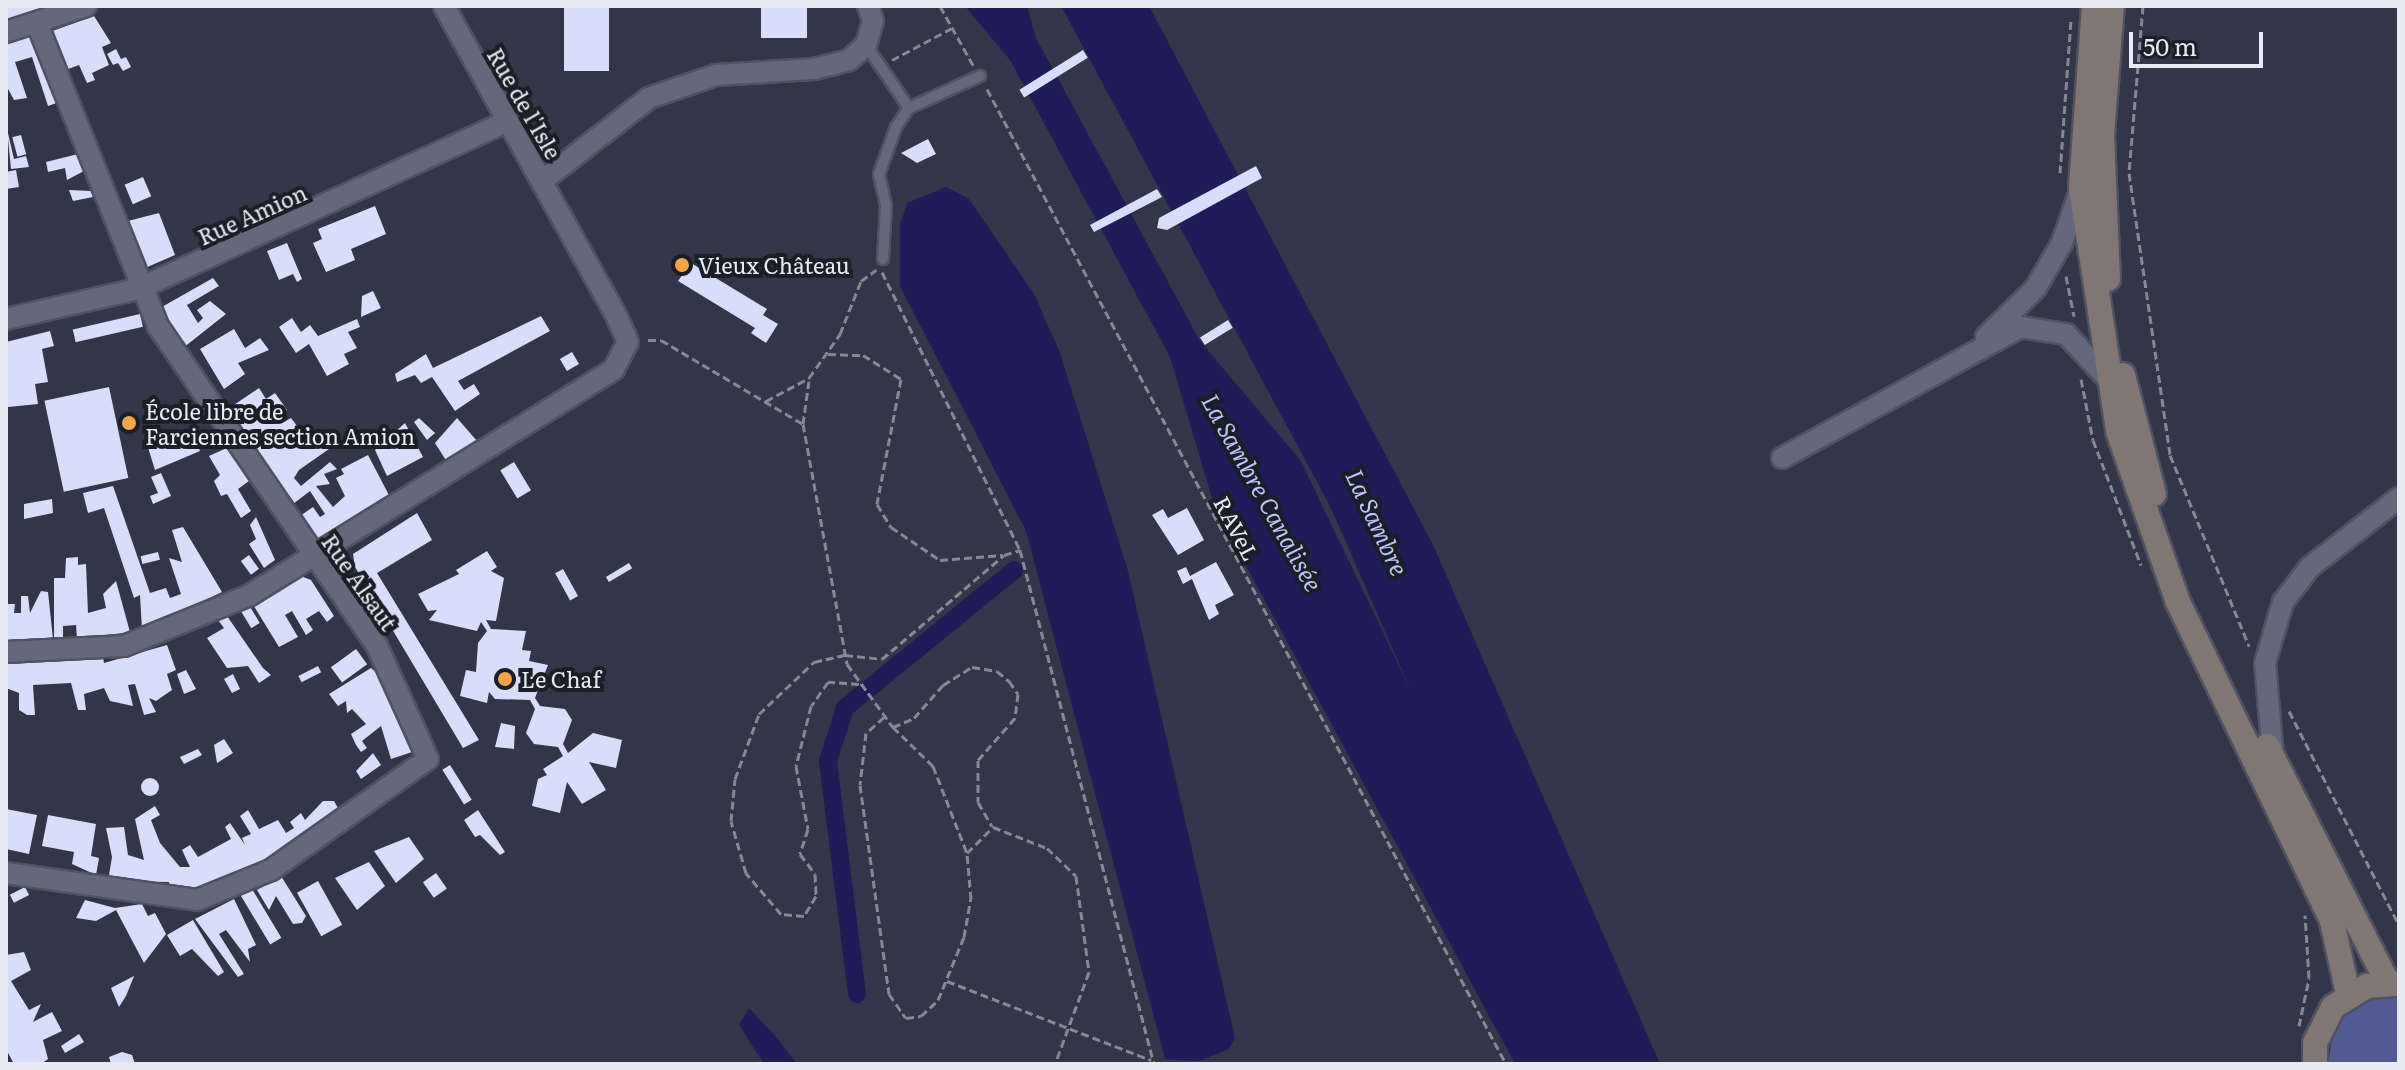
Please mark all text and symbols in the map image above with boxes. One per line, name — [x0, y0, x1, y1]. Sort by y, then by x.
scale bar — [2133, 16, 2267, 66]
text: 50 m — [2143, 28, 2197, 63]
street label: Rue de l'Isle — [483, 43, 567, 163]
street label: Rue Amion — [193, 178, 311, 250]
place label: Vieux Château — [698, 252, 850, 278]
marker: Vieux Château — [673, 256, 691, 274]
water label: La Sambre Canalisée — [1197, 388, 1329, 596]
place label: École libre de Farciennes section Amion — [145, 397, 415, 448]
marker: École libre de Farciennes section Amion — [120, 414, 138, 432]
water label: La Sambre — [1341, 464, 1415, 580]
street label: RAVeL — [1209, 491, 1265, 565]
street label: Rue Alsaut — [317, 529, 403, 635]
place label: Le Chaf — [521, 666, 601, 692]
marker: Le Chaf — [496, 670, 514, 688]

